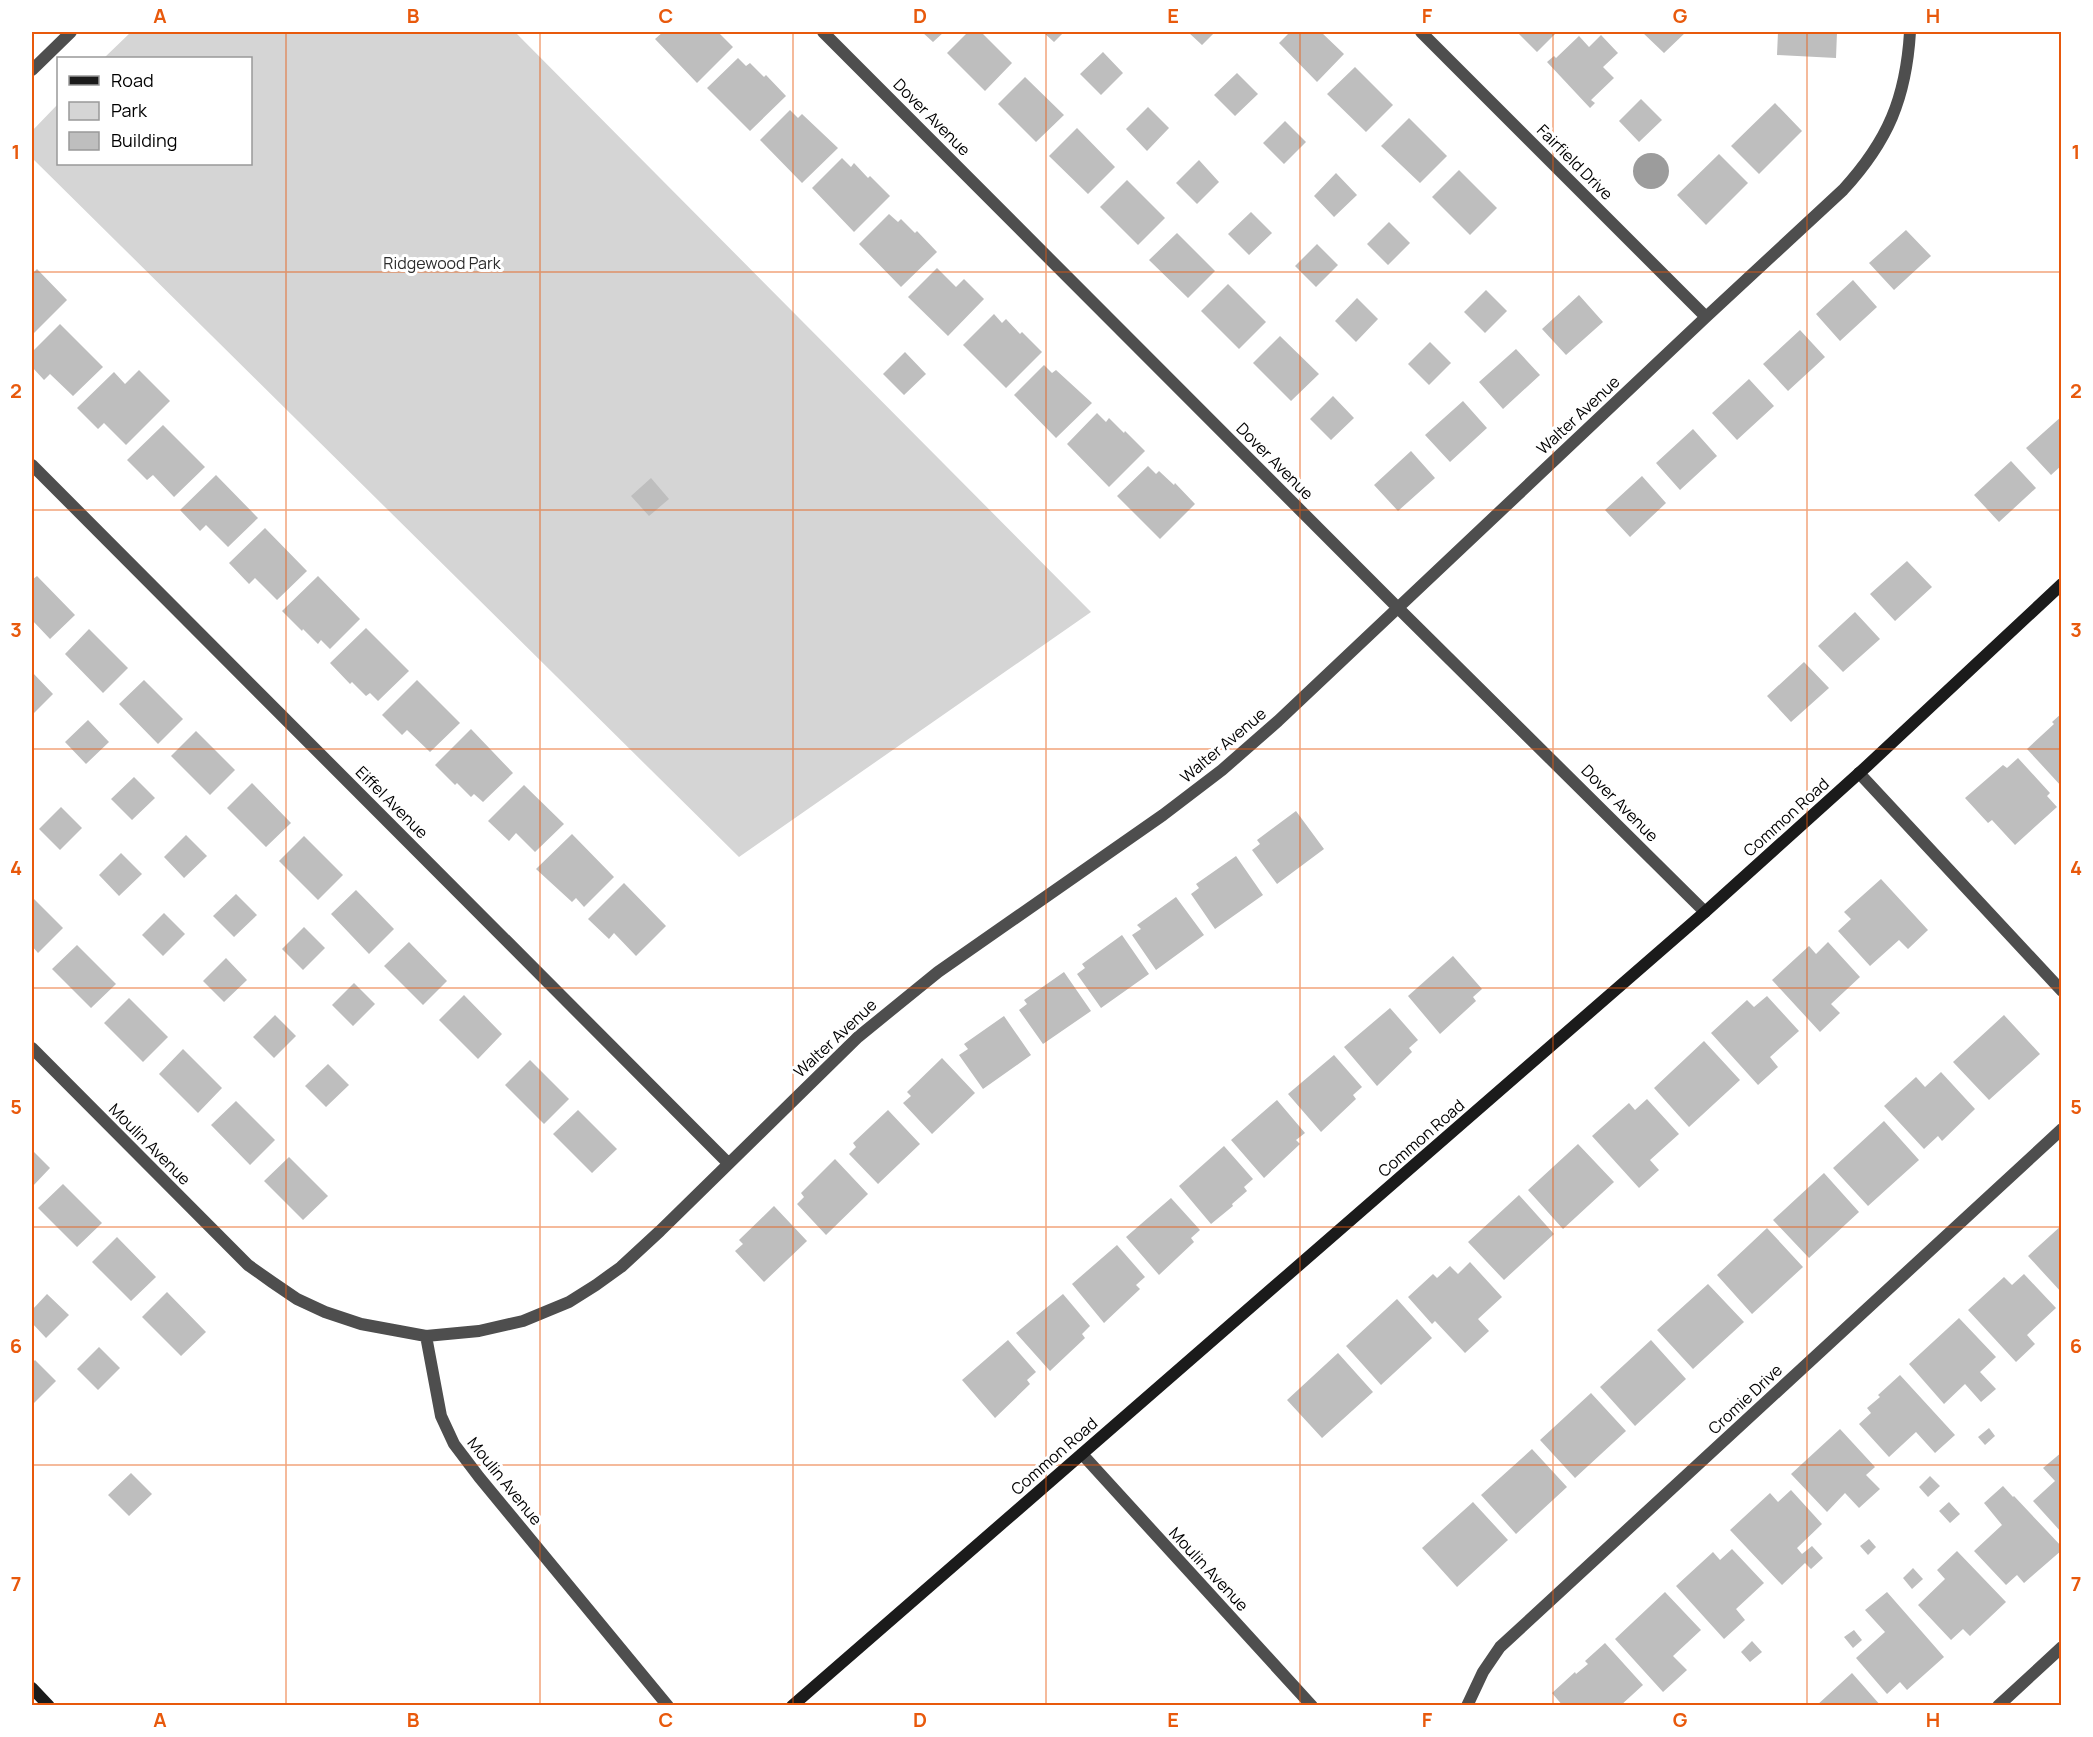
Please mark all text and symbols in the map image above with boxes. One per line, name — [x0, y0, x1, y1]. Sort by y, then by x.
text: A — [153, 2, 167, 29]
text: B — [407, 2, 420, 29]
text: C — [659, 2, 673, 29]
text: D — [913, 2, 927, 29]
text: E — [1167, 2, 1179, 29]
text: F — [1422, 2, 1433, 29]
text: G — [1673, 2, 1688, 29]
text: H — [1926, 2, 1940, 29]
legend — [57, 57, 252, 165]
text: Road — [111, 68, 154, 92]
street label: Dover Avenue — [889, 74, 975, 160]
text: Park — [111, 98, 148, 122]
street label: Fairfield Drive — [1532, 119, 1618, 205]
text: Building — [111, 128, 177, 152]
text: 1 — [12, 138, 20, 165]
text: 1 — [2072, 138, 2080, 165]
park label: Ridgewood Park — [383, 252, 502, 274]
street label: Walter Avenue — [1532, 371, 1624, 459]
text: 2 — [10, 377, 22, 404]
text: 2 — [2070, 377, 2082, 404]
street label: Dover Avenue — [1232, 418, 1318, 504]
text: 3 — [10, 616, 22, 643]
text: 3 — [2070, 616, 2082, 643]
street label: Walter Avenue — [1175, 702, 1271, 788]
street label: Dover Avenue — [1577, 760, 1663, 846]
street label: Eiffel Avenue — [351, 761, 433, 843]
street label: Common Road — [1738, 773, 1834, 861]
text: 4 — [10, 854, 22, 881]
text: 4 — [2070, 854, 2082, 881]
street label: Walter Avenue — [789, 994, 881, 1082]
text: 5 — [10, 1093, 22, 1120]
text: 5 — [2070, 1093, 2082, 1120]
street label: Common Road — [1373, 1094, 1469, 1182]
street label: Moulin Avenue — [104, 1098, 196, 1190]
text: 6 — [10, 1332, 22, 1359]
text: 6 — [2070, 1332, 2082, 1359]
street label: Cromie Drive — [1703, 1359, 1787, 1439]
street label: Common Road — [1006, 1412, 1102, 1500]
street label: Moulin Avenue — [463, 1432, 547, 1530]
street label: Moulin Avenue — [1164, 1522, 1254, 1616]
text: 7 — [11, 1570, 21, 1597]
text: 7 — [2071, 1570, 2081, 1597]
text: A — [153, 1706, 167, 1733]
text: B — [407, 1706, 420, 1733]
text: C — [659, 1706, 673, 1733]
text: D — [913, 1706, 927, 1733]
text: E — [1167, 1706, 1179, 1733]
text: F — [1422, 1706, 1433, 1733]
text: G — [1673, 1706, 1688, 1733]
text: H — [1926, 1706, 1940, 1733]

